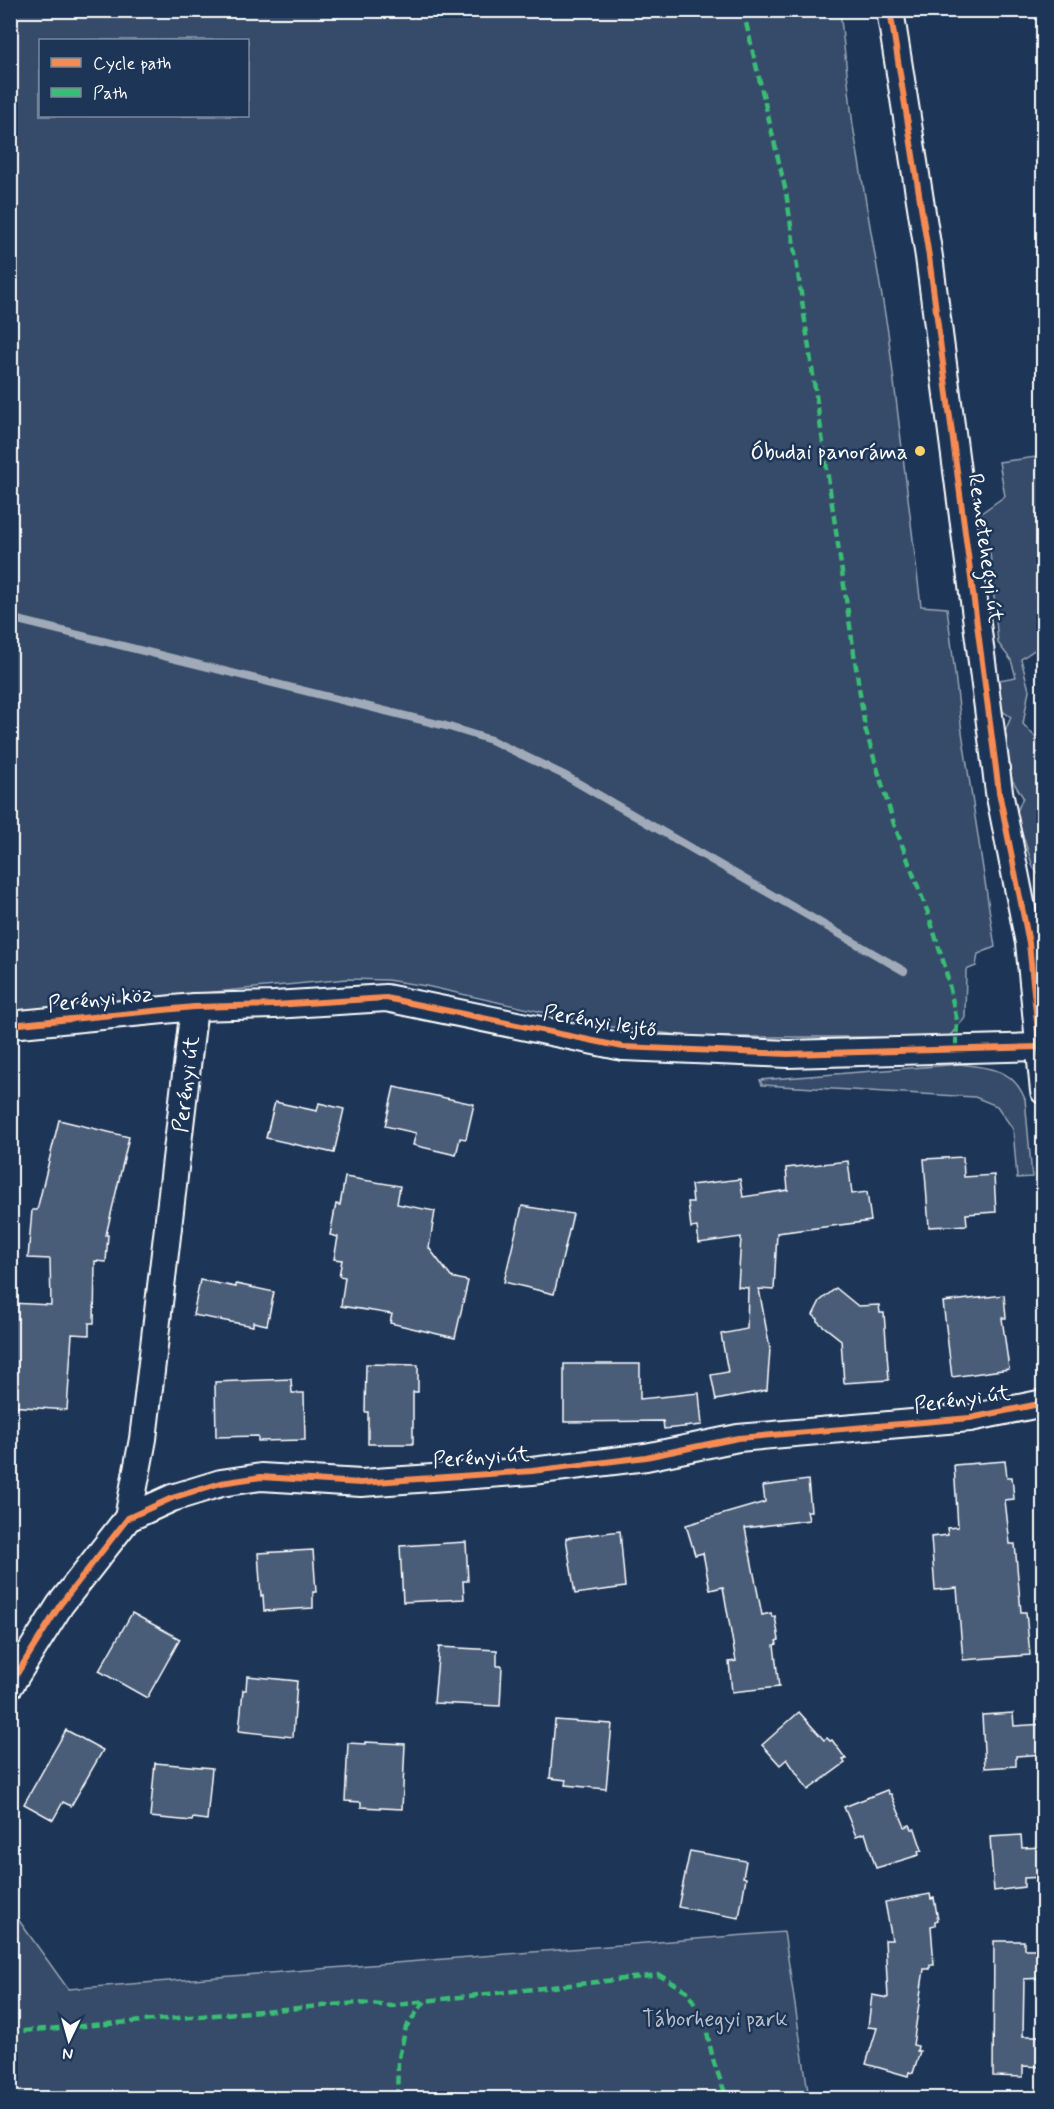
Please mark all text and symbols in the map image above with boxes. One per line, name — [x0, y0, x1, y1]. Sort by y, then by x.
legend — [39, 39, 249, 117]
text: Cycle path — [93, 52, 171, 76]
text: Path — [93, 82, 128, 106]
place label: Óbudai panoráma — [750, 439, 908, 467]
marker: Óbudai panoráma — [913, 444, 927, 458]
street label: Remetehegyi út — [958, 472, 1009, 625]
street label: Perényi köz — [46, 981, 154, 1019]
street label: Perényi lejtő — [541, 999, 658, 1045]
street label: Perényi út — [167, 1034, 207, 1134]
street label: Perényi út — [912, 1379, 1012, 1421]
street label: Perényi út — [432, 1441, 531, 1475]
park label: Táborhegyi park — [642, 2006, 788, 2035]
north arrow — [39, 2010, 99, 2070]
text: N — [62, 2043, 74, 2064]

